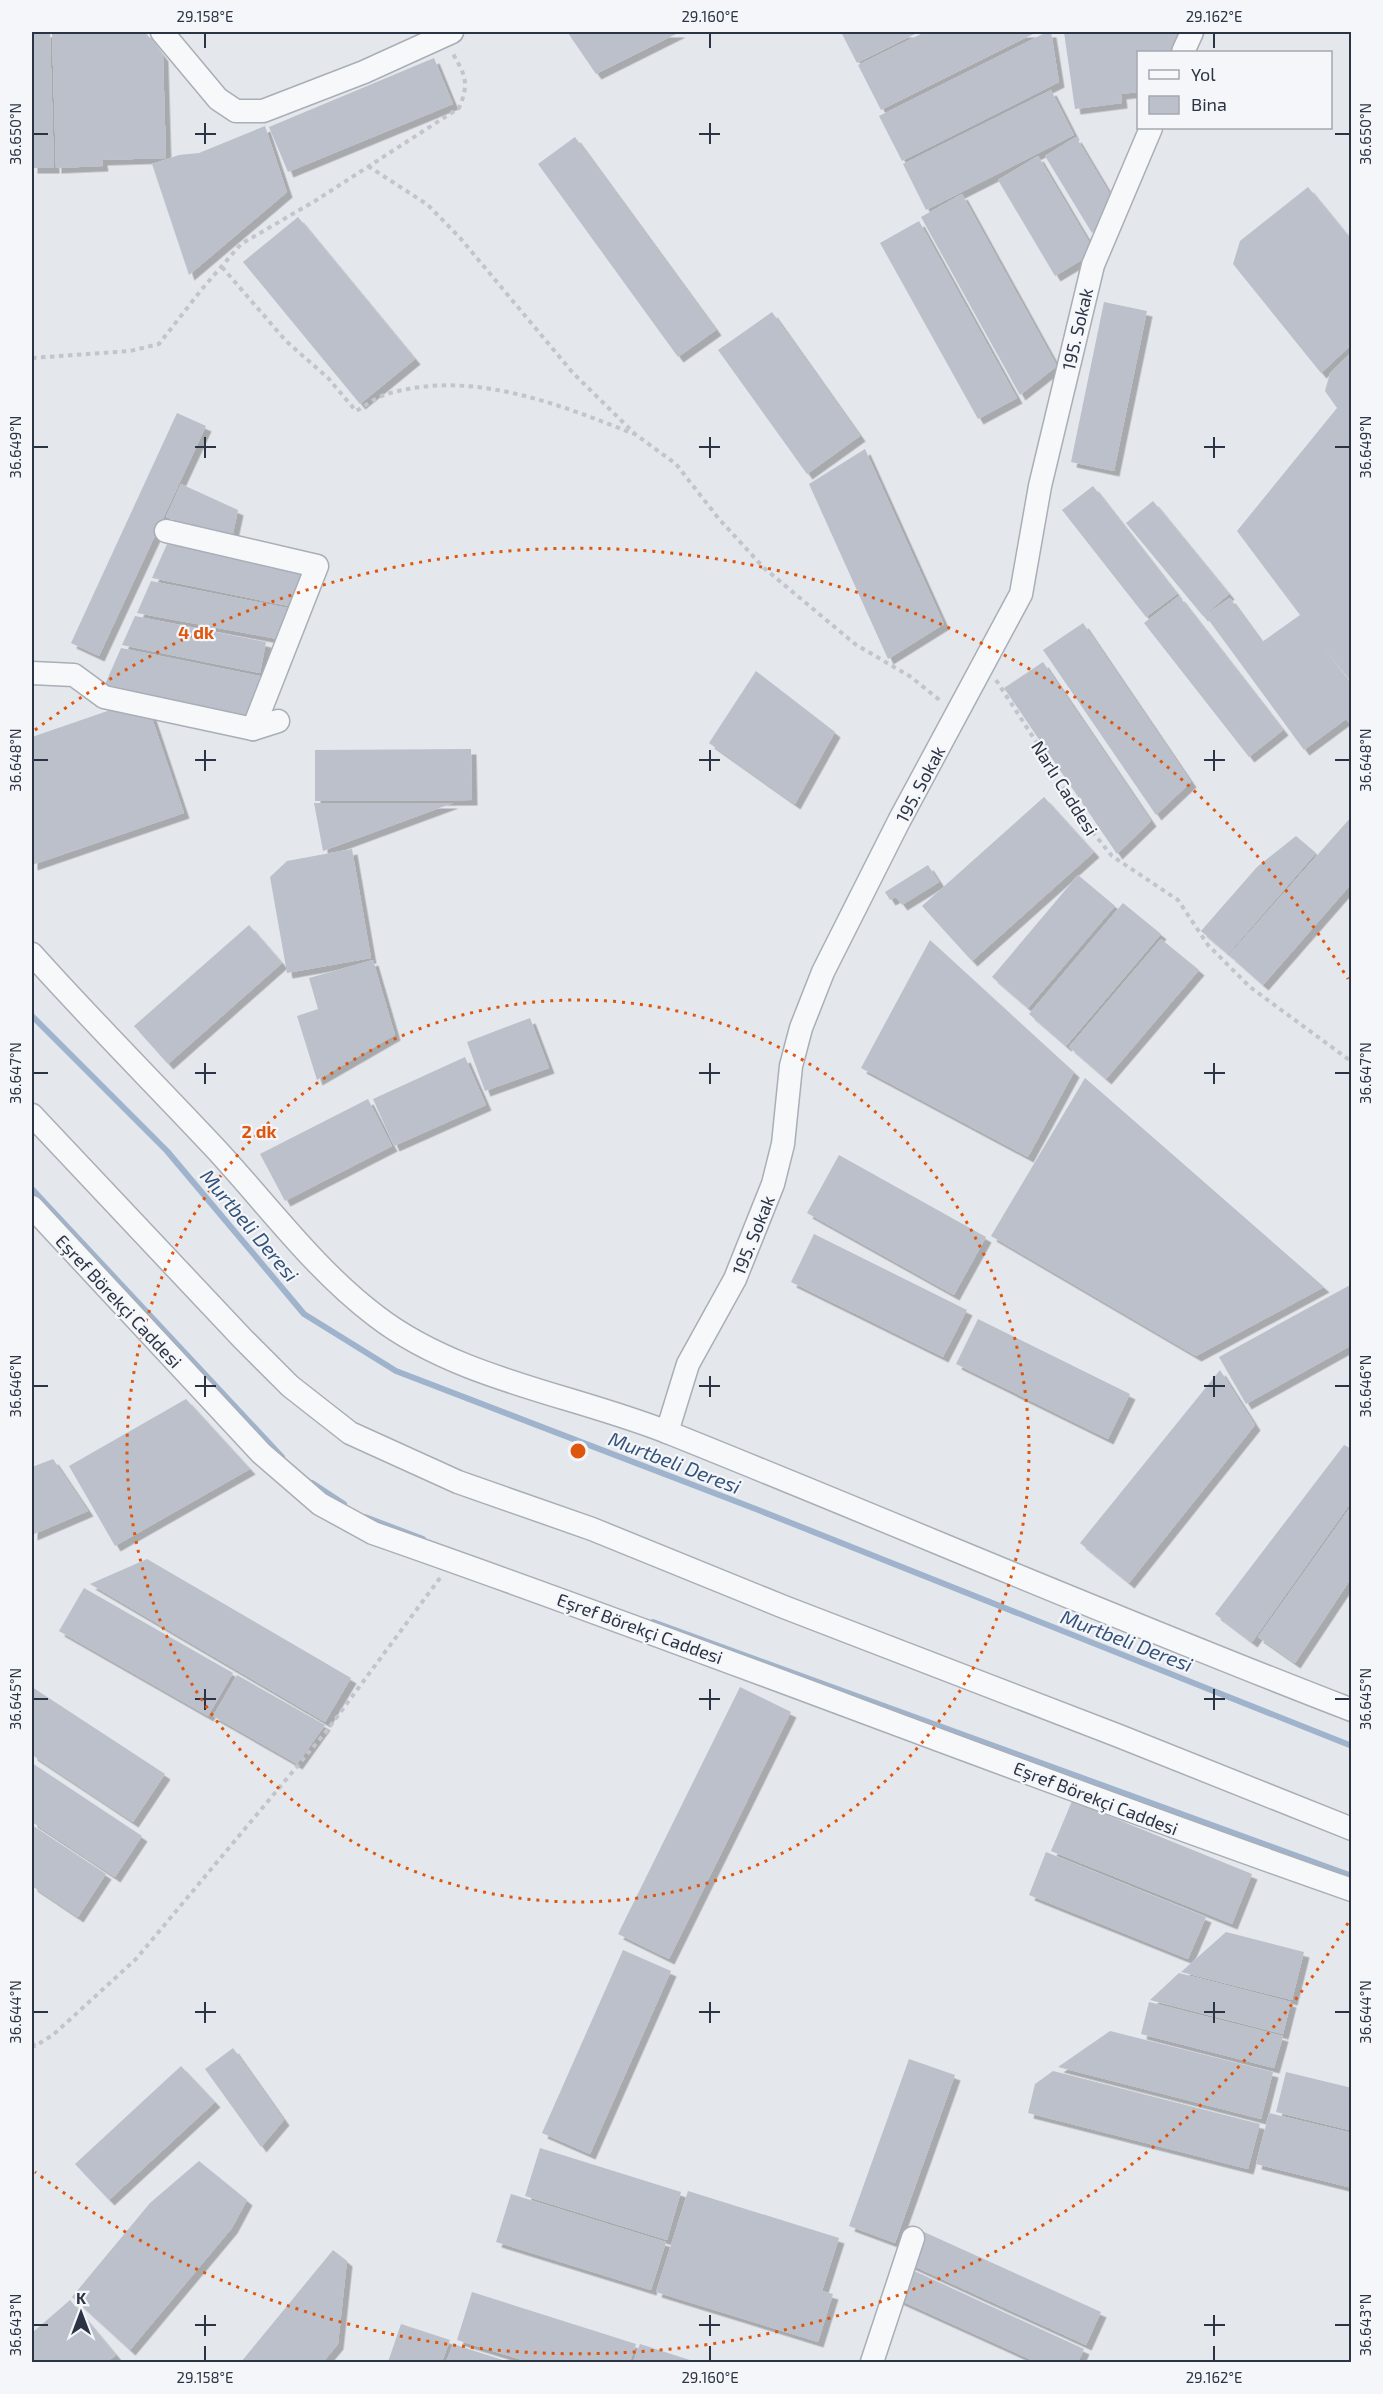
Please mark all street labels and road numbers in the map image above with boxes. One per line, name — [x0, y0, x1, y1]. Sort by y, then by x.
street label: 195. Sokak — [1057, 286, 1097, 372]
street label: Narlı Caddesi — [1027, 737, 1103, 839]
street label: 195. Sokak — [891, 742, 949, 826]
street label: 195. Sokak — [727, 1192, 779, 1278]
street label: Eşref Börekçi Caddesi — [51, 1230, 187, 1373]
street label: Eşref Börekçi Caddesi — [554, 1588, 726, 1669]
street label: Eşref Börekçi Caddesi — [1010, 1756, 1181, 1840]

